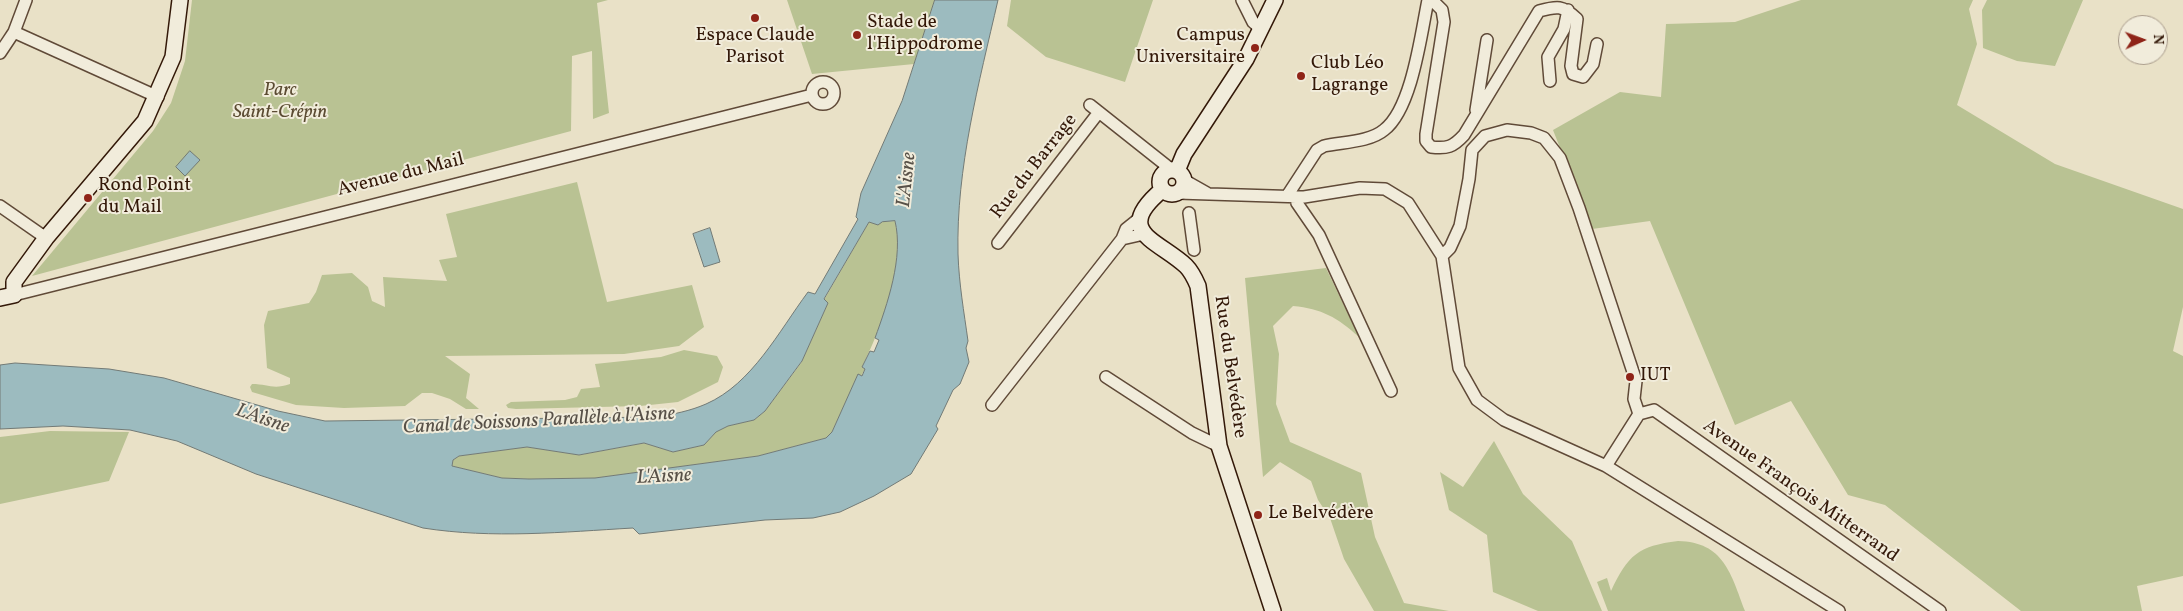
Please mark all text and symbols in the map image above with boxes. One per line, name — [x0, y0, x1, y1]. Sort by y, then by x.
marker: Espace Claude Parisot — [749, 12, 761, 24]
place label: Stade de l'Hippodrome — [867, 13, 983, 57]
north arrow — [2118, 15, 2168, 65]
place label: Espace Claude Parisot — [695, 26, 815, 70]
place label: Campus Universitaire — [1136, 26, 1245, 70]
marker: Stade de l'Hippodrome — [851, 29, 863, 41]
text: N — [2148, 34, 2167, 45]
marker: Campus Universitaire — [1249, 42, 1261, 54]
place label: Club Léo Lagrange — [1311, 54, 1388, 98]
marker: Club Léo Lagrange — [1295, 70, 1307, 82]
park label: Parc Saint-Crépin — [233, 81, 327, 125]
street label: Rue du Barrage — [987, 110, 1083, 224]
street label: Avenue du Mail — [335, 149, 467, 203]
water label: L'Aisne — [893, 151, 923, 209]
place label: Rond Point du Mail — [98, 176, 191, 220]
marker: Rond Point du Mail — [82, 192, 94, 204]
street label: Rue du Belvédère — [1208, 294, 1250, 440]
place label: IUT — [1640, 366, 1671, 388]
marker: IUT — [1624, 371, 1636, 383]
water label: L'Aisne — [232, 400, 292, 440]
water label: Canal de Soissons Parallèle à l'Aisne — [402, 403, 676, 441]
street label: Avenue François Mitterrand — [1698, 416, 1902, 568]
water label: L'Aisne — [636, 465, 692, 491]
place label: Le Belvédère — [1268, 504, 1374, 526]
marker: Le Belvédère — [1252, 509, 1264, 521]

